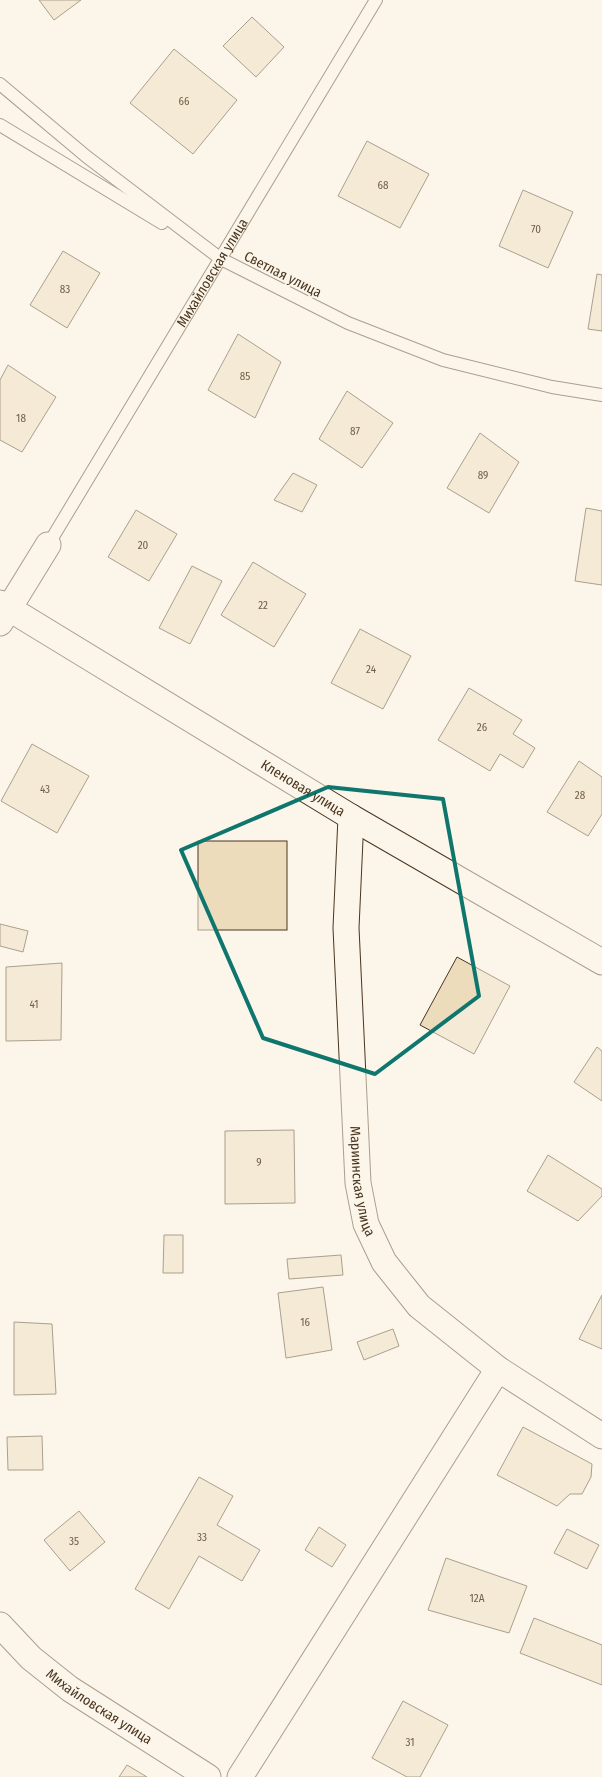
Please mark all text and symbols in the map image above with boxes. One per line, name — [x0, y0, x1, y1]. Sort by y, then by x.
house number: 66 — [179, 95, 190, 108]
house number: 68 — [378, 179, 389, 192]
street label: Михайловская улица — [173, 215, 252, 330]
house number: 70 — [531, 223, 541, 236]
street label: Светлая улица — [241, 248, 325, 301]
house number: 83 — [60, 283, 70, 296]
house number: 85 — [240, 370, 250, 383]
house number: 18 — [16, 412, 26, 425]
house number: 87 — [350, 425, 360, 438]
house number: 89 — [478, 469, 488, 482]
house number: 20 — [138, 539, 149, 552]
house number: 22 — [258, 599, 268, 612]
house number: 24 — [366, 663, 377, 676]
house number: 26 — [477, 721, 488, 734]
street label: Кленовая улица — [258, 756, 348, 820]
house number: 43 — [40, 783, 50, 796]
house number: 28 — [575, 789, 586, 802]
house number: 41 — [29, 998, 39, 1011]
street label: Мариинская улица — [346, 1126, 379, 1239]
house number: 9 — [256, 1156, 262, 1169]
house number: 16 — [300, 1316, 310, 1329]
house number: 33 — [197, 1531, 207, 1544]
house number: 35 — [69, 1535, 79, 1548]
house number: 12А — [470, 1592, 485, 1605]
street label: Михайловская улица — [42, 1665, 155, 1748]
house number: 31 — [406, 1736, 415, 1749]

